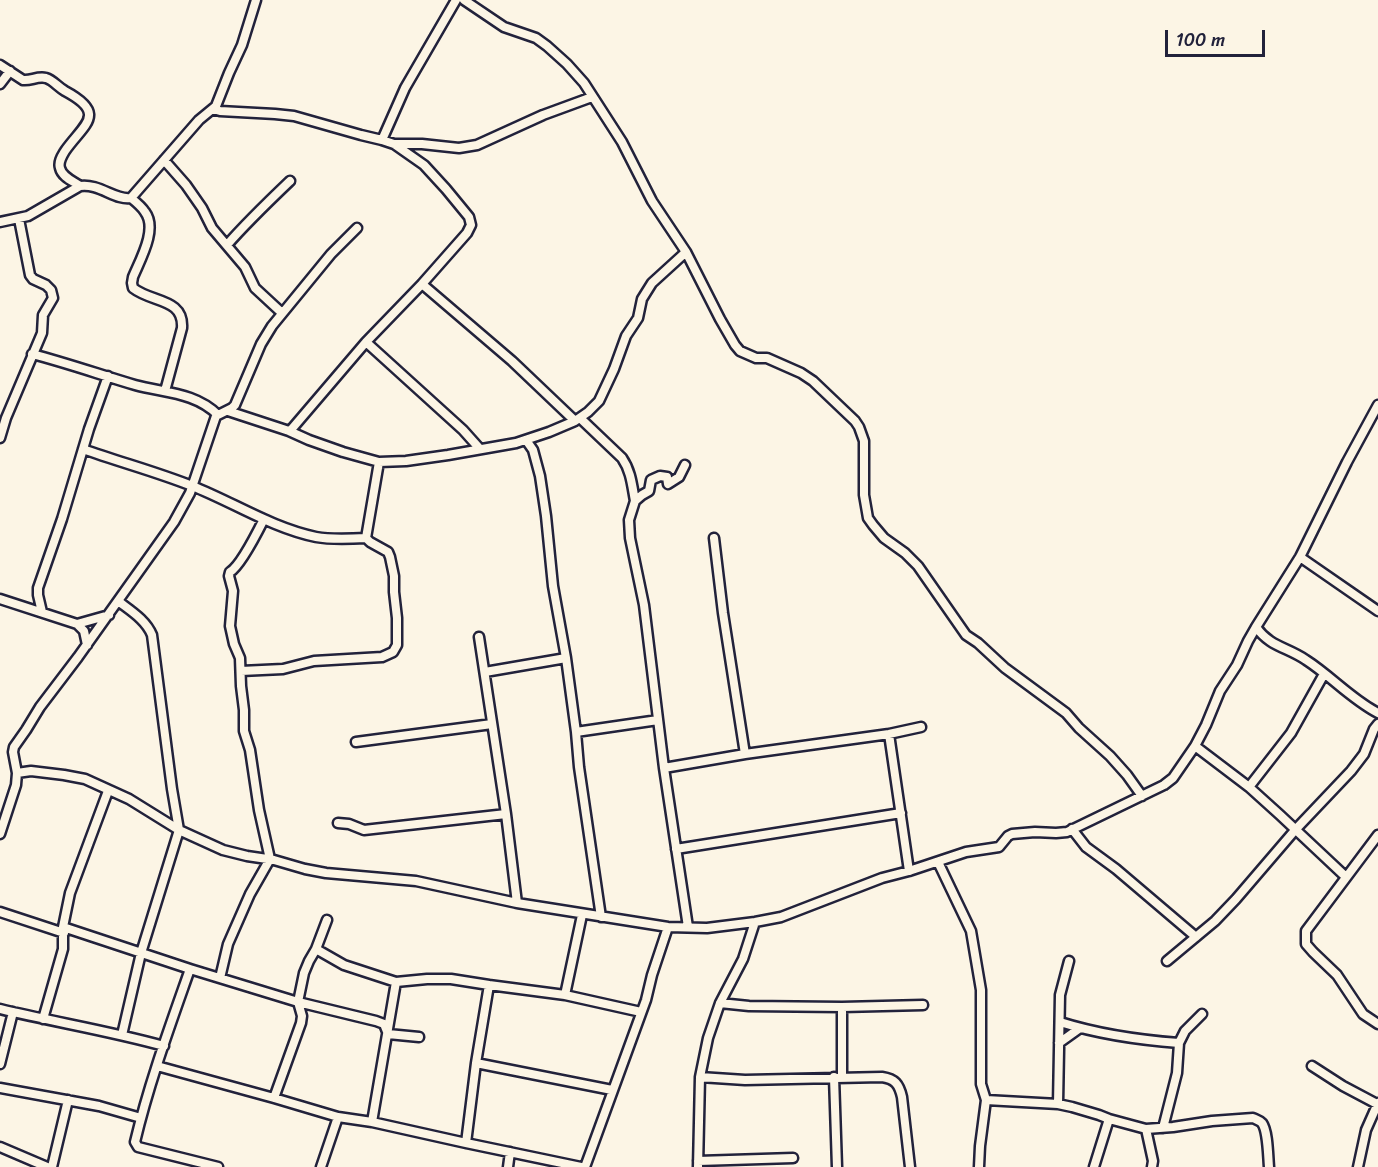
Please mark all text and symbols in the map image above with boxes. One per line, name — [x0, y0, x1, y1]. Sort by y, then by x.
scale bar — [1168, 18, 1268, 56]
text: 100 m — [1176, 24, 1225, 56]

